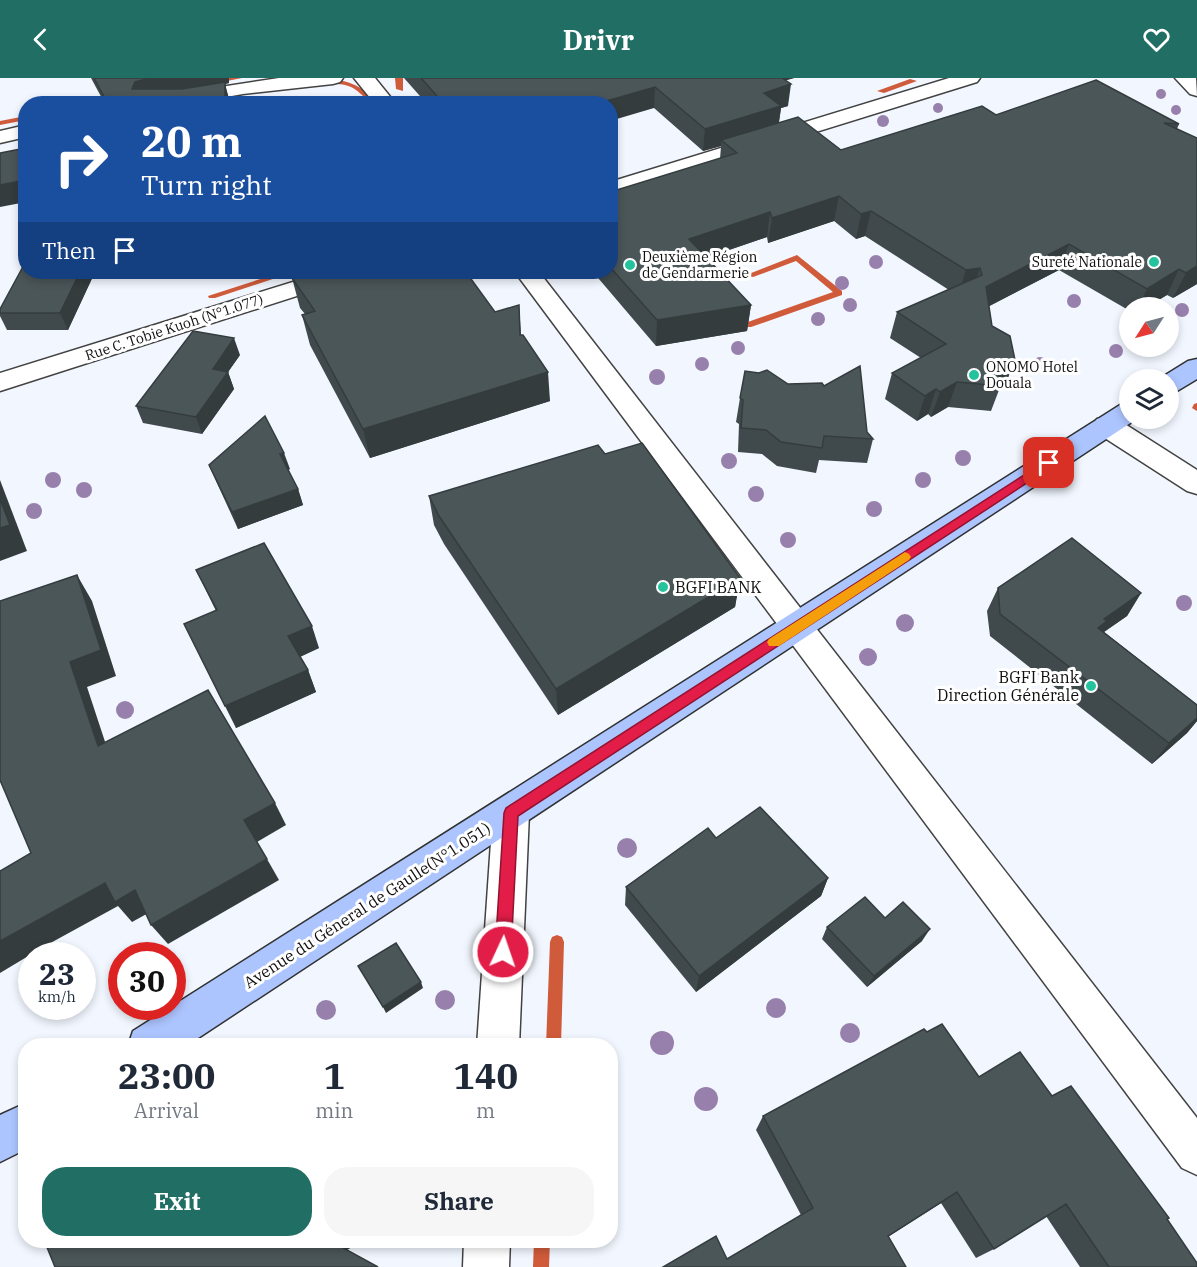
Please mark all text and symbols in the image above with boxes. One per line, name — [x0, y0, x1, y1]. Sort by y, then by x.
text: Drivr — [563, 22, 634, 57]
icon: back — [24, 23, 57, 56]
icon: heart — [1140, 23, 1173, 56]
text: 20 m — [141, 114, 242, 169]
icon: right — [42, 120, 120, 198]
text: Turn right — [141, 167, 272, 202]
icon: arrive — [108, 234, 141, 267]
text: Then — [42, 236, 96, 265]
place label: Deuxième Région de Gendarmerie — [642, 248, 758, 282]
place label: Sureté Nationale — [1032, 253, 1142, 271]
marker: Sureté Nationale — [1147, 255, 1161, 269]
marker: Deuxième Région de Gendarmerie — [623, 258, 637, 272]
street label: Rue C. Tobie Kuoh (N°1.077) — [83, 290, 265, 364]
north arrow — [1119, 297, 1179, 357]
map controls — [1119, 297, 1179, 429]
place label: ONOMO Hotel Douala — [986, 358, 1078, 392]
marker: ONOMO Hotel Douala — [967, 368, 981, 382]
button: layers — [1119, 369, 1179, 429]
pin — [1023, 437, 1074, 488]
icon: arrive — [1032, 446, 1065, 479]
place label: BGFI BANK — [675, 577, 762, 597]
marker: BGFI BANK — [656, 580, 670, 594]
place label: BGFI Bank Direction Générale — [937, 667, 1080, 705]
marker: BGFI Bank Direction Générale — [1084, 679, 1098, 693]
street label: Avenue du Géneral de Gaulle(N°1.051) — [240, 818, 494, 992]
position arrow — [471, 920, 535, 984]
speed limit sign: 30 — [108, 942, 186, 1020]
text: 23 — [39, 954, 75, 993]
text: km/h — [38, 987, 76, 1006]
text: 23:00 — [118, 1052, 215, 1099]
text: 1 — [323, 1052, 345, 1099]
text: 140 — [453, 1052, 518, 1099]
text: Arrival — [134, 1097, 199, 1124]
text: min — [315, 1097, 353, 1124]
text: m — [476, 1097, 495, 1124]
button: Exit — [42, 1167, 312, 1236]
button: Share — [324, 1167, 594, 1236]

